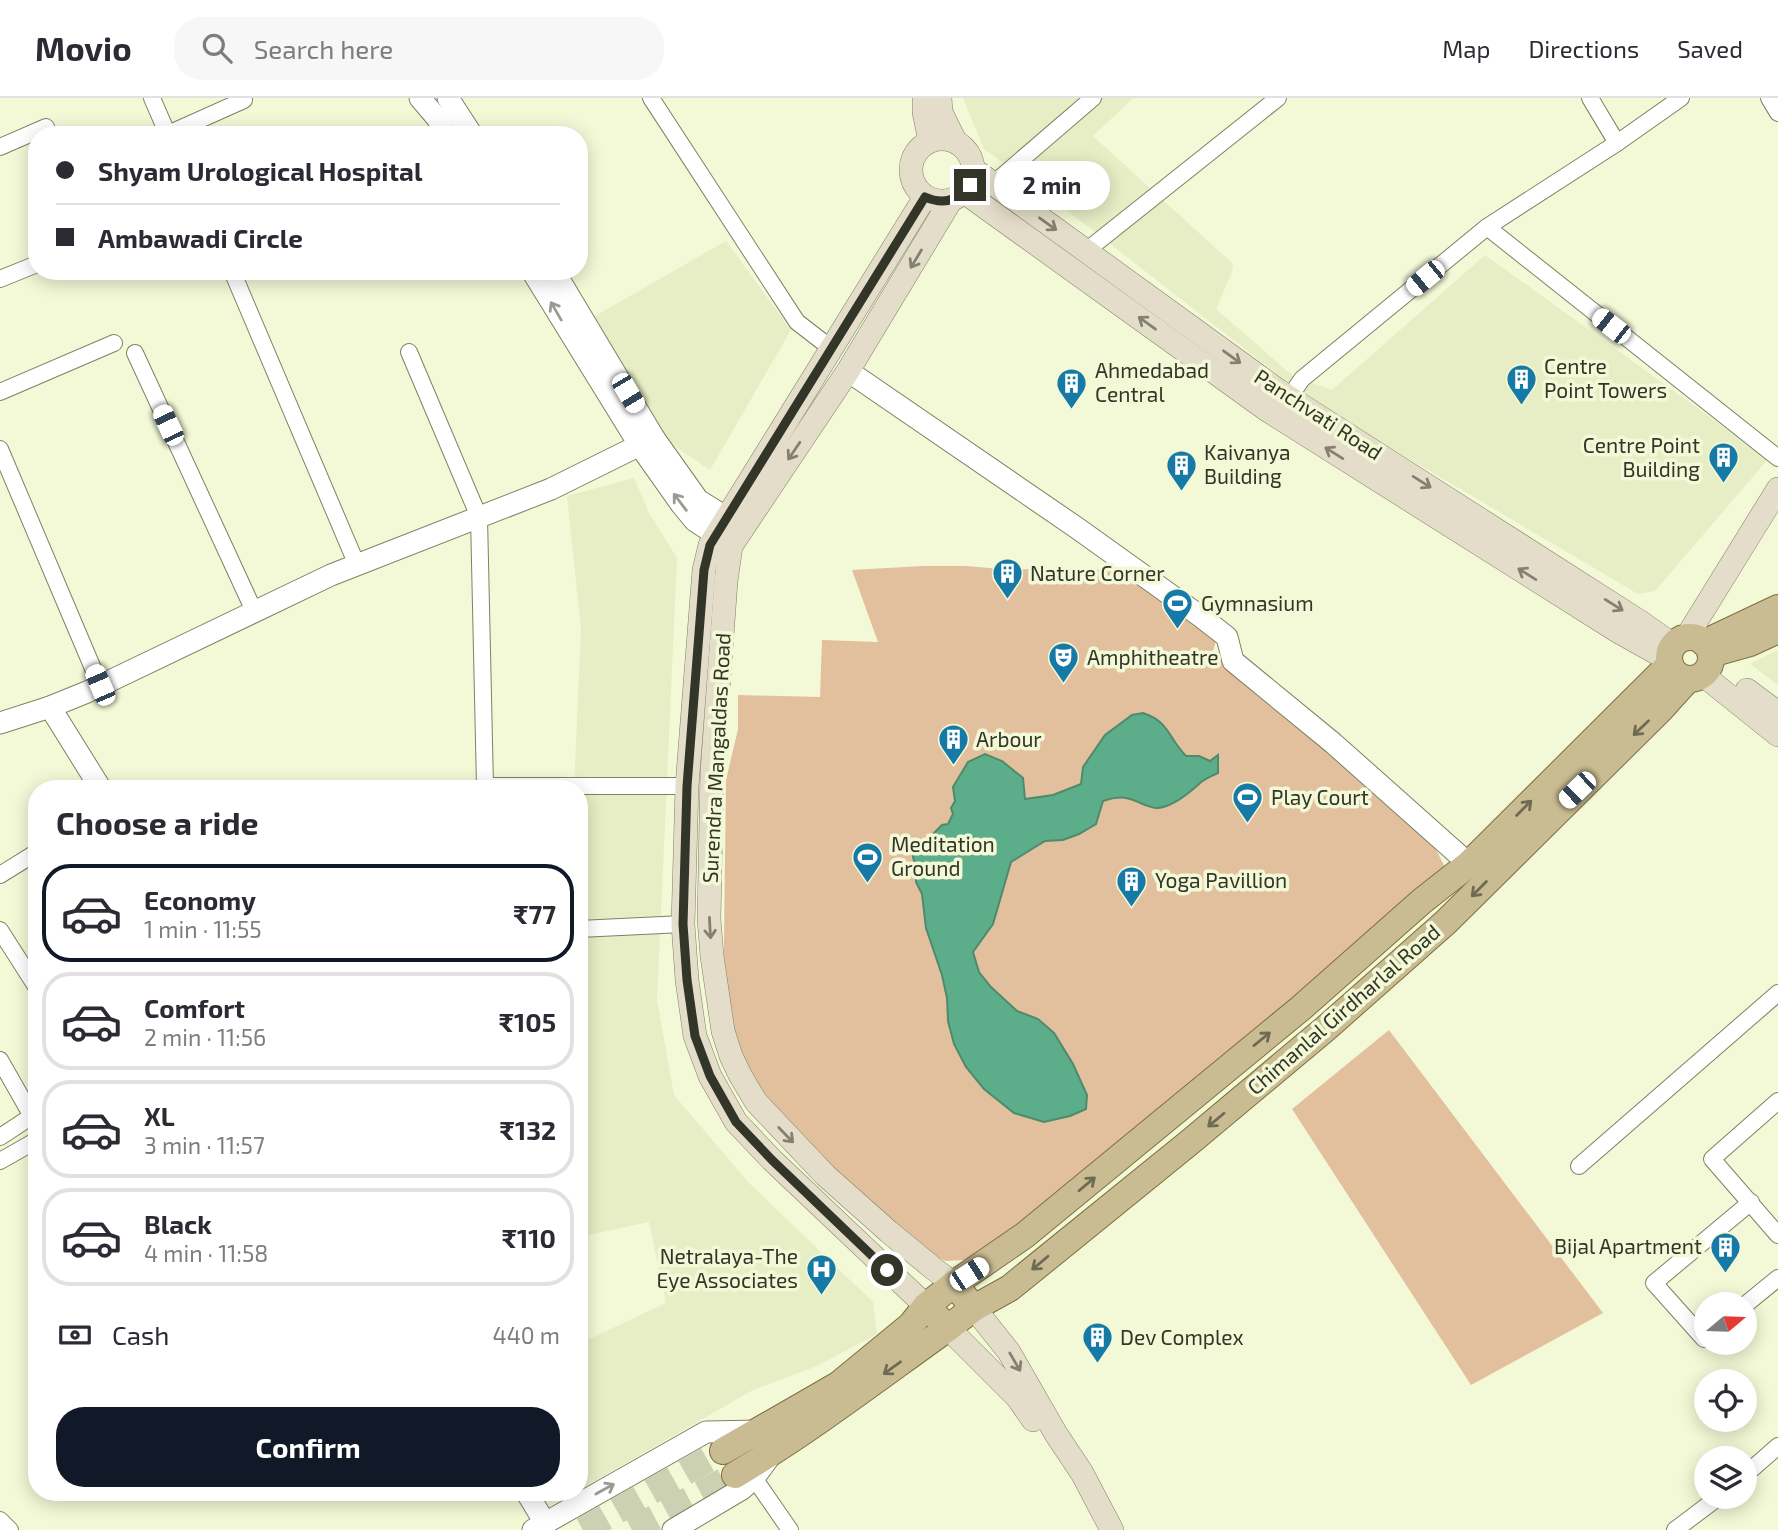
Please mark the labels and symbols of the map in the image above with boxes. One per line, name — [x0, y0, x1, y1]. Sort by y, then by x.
callout: 2 min — [995, 160, 1110, 210]
route end — [954, 169, 986, 201]
one-way arrow — [1038, 216, 1057, 231]
one-way arrow — [908, 248, 922, 268]
car — [1403, 257, 1448, 299]
one-way arrow — [549, 301, 562, 322]
car — [1588, 305, 1635, 347]
one-way arrow — [1138, 316, 1157, 330]
one-way arrow — [1222, 350, 1241, 364]
place label: Centre Point Towers — [1544, 353, 1667, 402]
place label: Ahmedabad Central — [1095, 357, 1209, 406]
building icon: Centre Point Towers — [1504, 362, 1538, 406]
street label: Panchvati Road — [1250, 363, 1387, 464]
building icon: Ahmedabad Central — [1055, 366, 1089, 410]
car — [609, 370, 648, 416]
car — [150, 402, 187, 448]
place label: Centre Point Building — [1583, 432, 1700, 481]
place label: Kaivanya Building — [1204, 439, 1290, 488]
one-way arrow — [787, 441, 801, 460]
building icon: Centre Point Building — [1706, 441, 1740, 485]
one-way arrow — [1325, 445, 1344, 460]
building icon: Kaivanya Building — [1164, 448, 1198, 492]
one-way arrow — [1412, 475, 1431, 490]
one-way arrow — [672, 493, 687, 512]
building icon: Nature Corner — [990, 557, 1024, 601]
place label: Nature Corner — [1030, 560, 1165, 585]
one-way arrow — [1517, 567, 1537, 581]
sports icon: Gymnasium — [1161, 587, 1195, 631]
place label: Gymnasium — [1201, 590, 1314, 615]
one-way arrow — [1604, 597, 1623, 612]
street label: Surendra Mangaldas Road — [696, 632, 735, 884]
theatre icon: Amphitheatre — [1047, 641, 1081, 685]
place label: Amphitheatre — [1087, 644, 1218, 669]
car — [83, 662, 118, 708]
one-way arrow — [1632, 720, 1649, 737]
building icon: Arbour — [936, 723, 970, 767]
place label: Arbour — [976, 726, 1042, 751]
car — [1555, 768, 1600, 812]
sports icon: Play Court — [1231, 781, 1265, 825]
place label: Play Court — [1271, 784, 1369, 809]
one-way arrow — [1516, 799, 1533, 816]
place label: Meditation Ground — [891, 831, 995, 880]
sports icon: Meditation Ground — [851, 840, 885, 884]
building icon: Yoga Pavillion — [1115, 864, 1149, 908]
place label: Yoga Pavillion — [1155, 867, 1287, 892]
one-way arrow — [1471, 880, 1488, 897]
one-way arrow — [704, 916, 717, 939]
street label: Chimanlal Girdharlal Road — [1242, 918, 1444, 1099]
one-way arrow — [1253, 1032, 1271, 1047]
one-way arrow — [1208, 1112, 1226, 1128]
one-way arrow — [778, 1126, 795, 1143]
one-way arrow — [1077, 1176, 1095, 1192]
building icon: Bijal Apartment — [1708, 1230, 1742, 1274]
place label: Bijal Apartment — [1554, 1233, 1702, 1259]
place label: Netralaya-The Eye Associates — [657, 1243, 798, 1292]
hospital icon: Netralaya-The Eye Associates — [804, 1252, 838, 1296]
route start — [871, 1254, 903, 1286]
car — [946, 1254, 993, 1294]
one-way arrow — [1031, 1255, 1049, 1271]
north arrow — [1694, 1292, 1757, 1354]
building icon: Dev Complex — [1080, 1321, 1114, 1365]
place label: Dev Complex — [1120, 1324, 1244, 1349]
one-way arrow — [1008, 1352, 1022, 1372]
one-way arrow — [883, 1360, 902, 1375]
one-way arrow — [594, 1482, 614, 1496]

